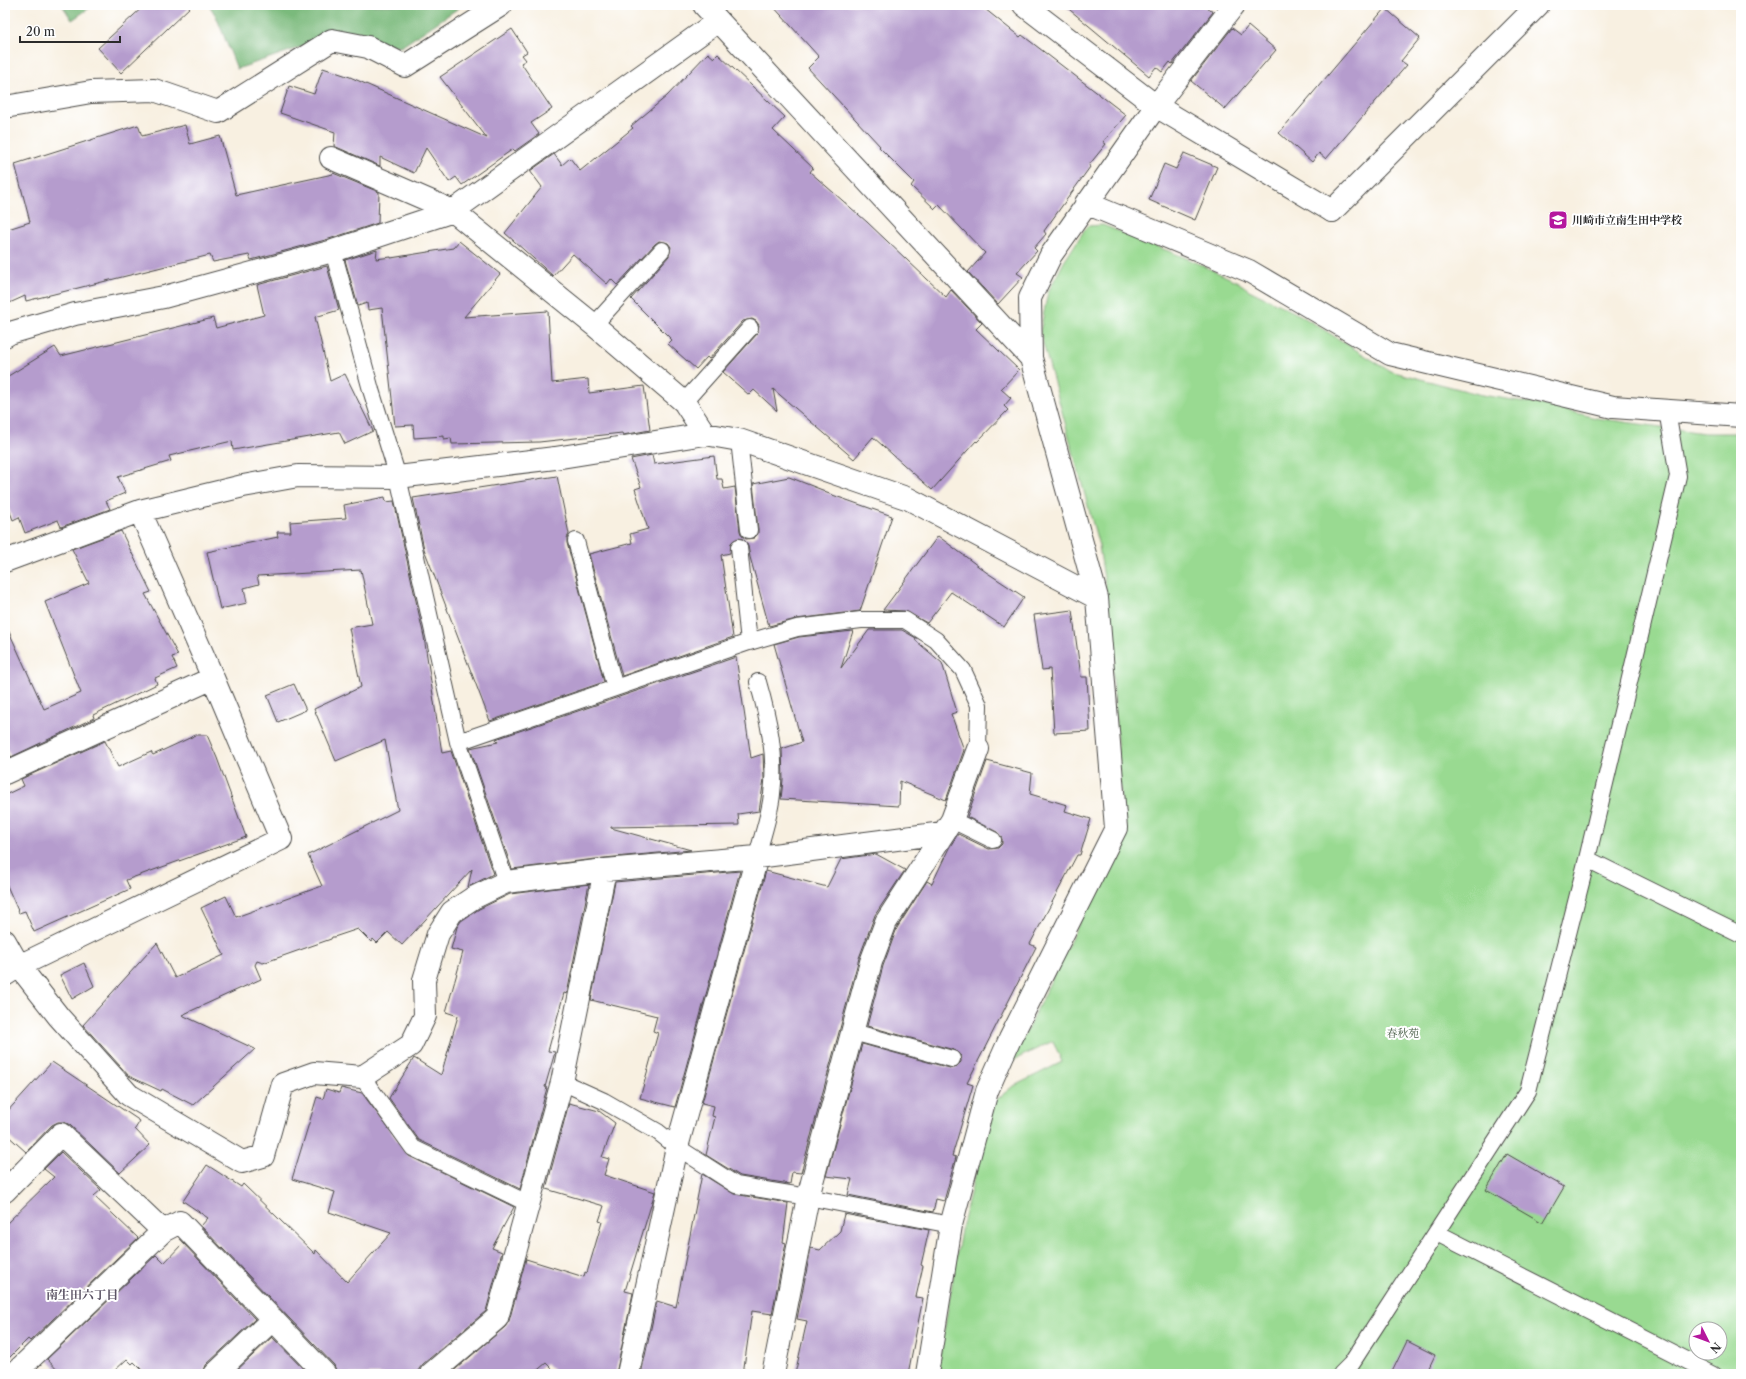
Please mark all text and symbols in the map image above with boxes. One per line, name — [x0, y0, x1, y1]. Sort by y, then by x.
scale bar — [20, 18, 120, 44]
text: 20 m — [26, 24, 55, 39]
school or university icon: 川崎市立南生田中学校 — [1547, 209, 1569, 231]
place label: 川崎市立南生田中学校 — [1572, 213, 1682, 227]
park label: 春秋苑 — [1387, 1026, 1420, 1040]
district label: 南生田六丁目 — [46, 1287, 118, 1302]
north arrow — [1688, 1321, 1728, 1361]
text: N — [1707, 1339, 1724, 1356]

